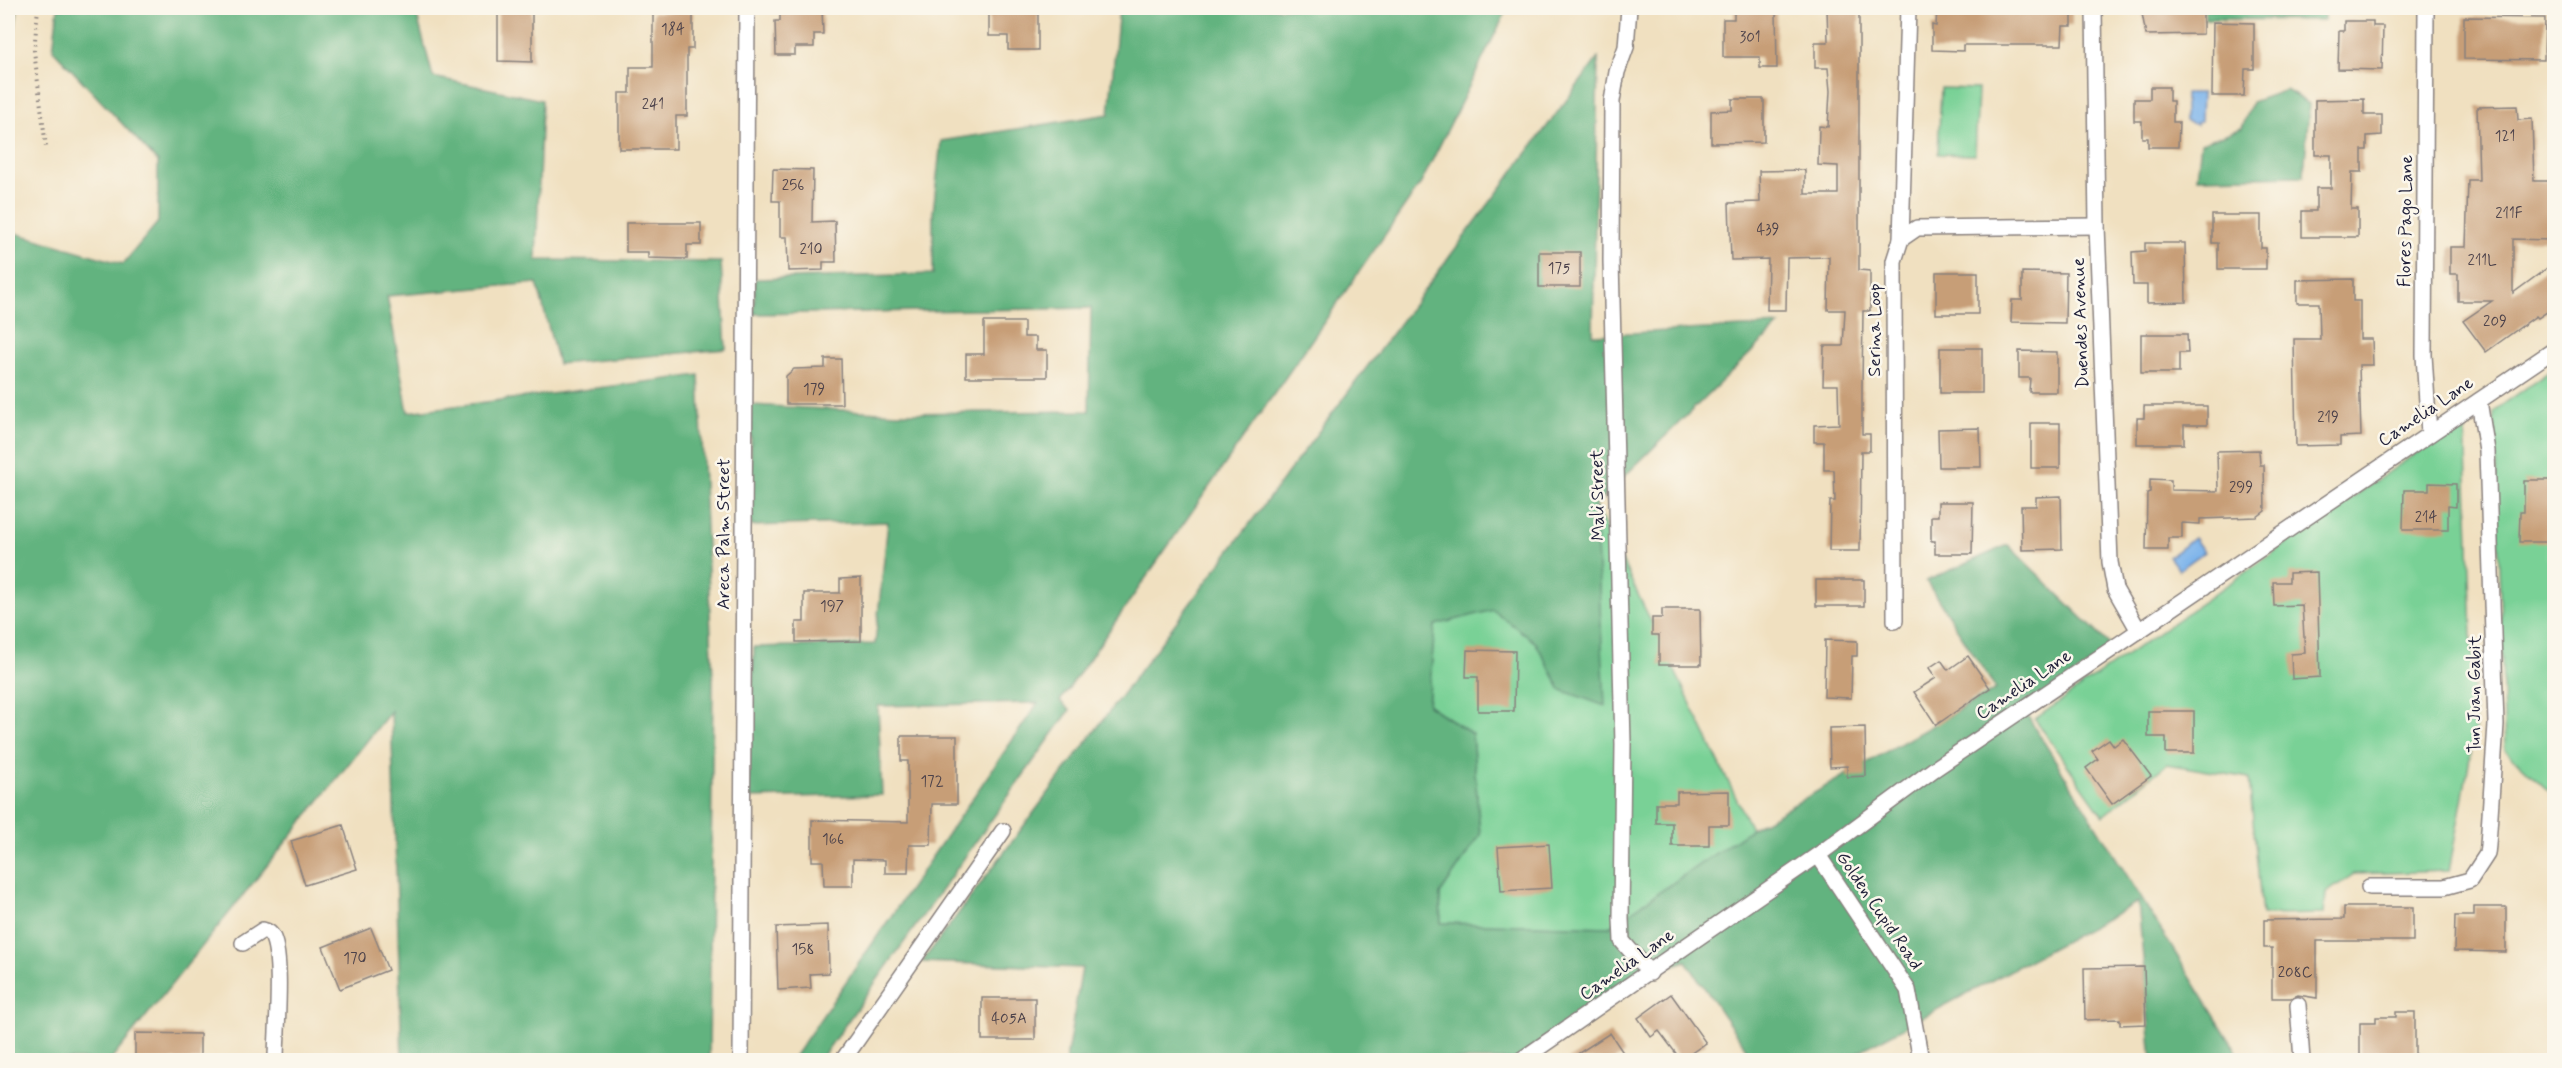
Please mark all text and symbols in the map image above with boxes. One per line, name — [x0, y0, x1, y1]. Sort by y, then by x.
house number: 184 — [661, 20, 685, 40]
house number: 301 — [1739, 28, 1761, 48]
house number: 241 — [642, 95, 664, 115]
house number: 121 — [2495, 127, 2515, 147]
street label: Flores Pago Lane — [2393, 155, 2420, 287]
house number: 256 — [782, 176, 804, 196]
house number: 211F — [2495, 204, 2523, 224]
house number: 439 — [1757, 220, 1779, 240]
house number: 210 — [800, 240, 822, 260]
house number: 211L — [2468, 251, 2497, 271]
street label: Duendes Avenue — [2067, 257, 2095, 389]
house number: 175 — [1548, 259, 1570, 279]
street label: Serina Loop — [1863, 283, 1887, 377]
house number: 209 — [2483, 312, 2507, 332]
street label: Camelia Lane — [2374, 371, 2478, 453]
house number: 179 — [803, 380, 825, 400]
house number: 219 — [2317, 408, 2339, 428]
street label: Mali Street — [1585, 448, 1611, 541]
street label: Areca Palm Street — [712, 458, 736, 610]
house number: 299 — [2229, 478, 2253, 498]
house number: 214 — [2415, 508, 2437, 528]
house number: 197 — [820, 597, 844, 617]
street label: Tun Juan Gabit — [2463, 635, 2487, 753]
street label: Camelia Lane — [1972, 644, 2076, 726]
house number: 172 — [920, 772, 944, 792]
house number: 166 — [822, 830, 844, 850]
street label: Golden Cupid Road — [1830, 847, 1928, 975]
street label: Camelia Lane — [1575, 924, 1679, 1006]
house number: 158 — [792, 940, 814, 960]
house number: 170 — [343, 949, 367, 969]
house number: 208C — [2278, 963, 2313, 983]
house number: 405A — [991, 1009, 1027, 1029]

